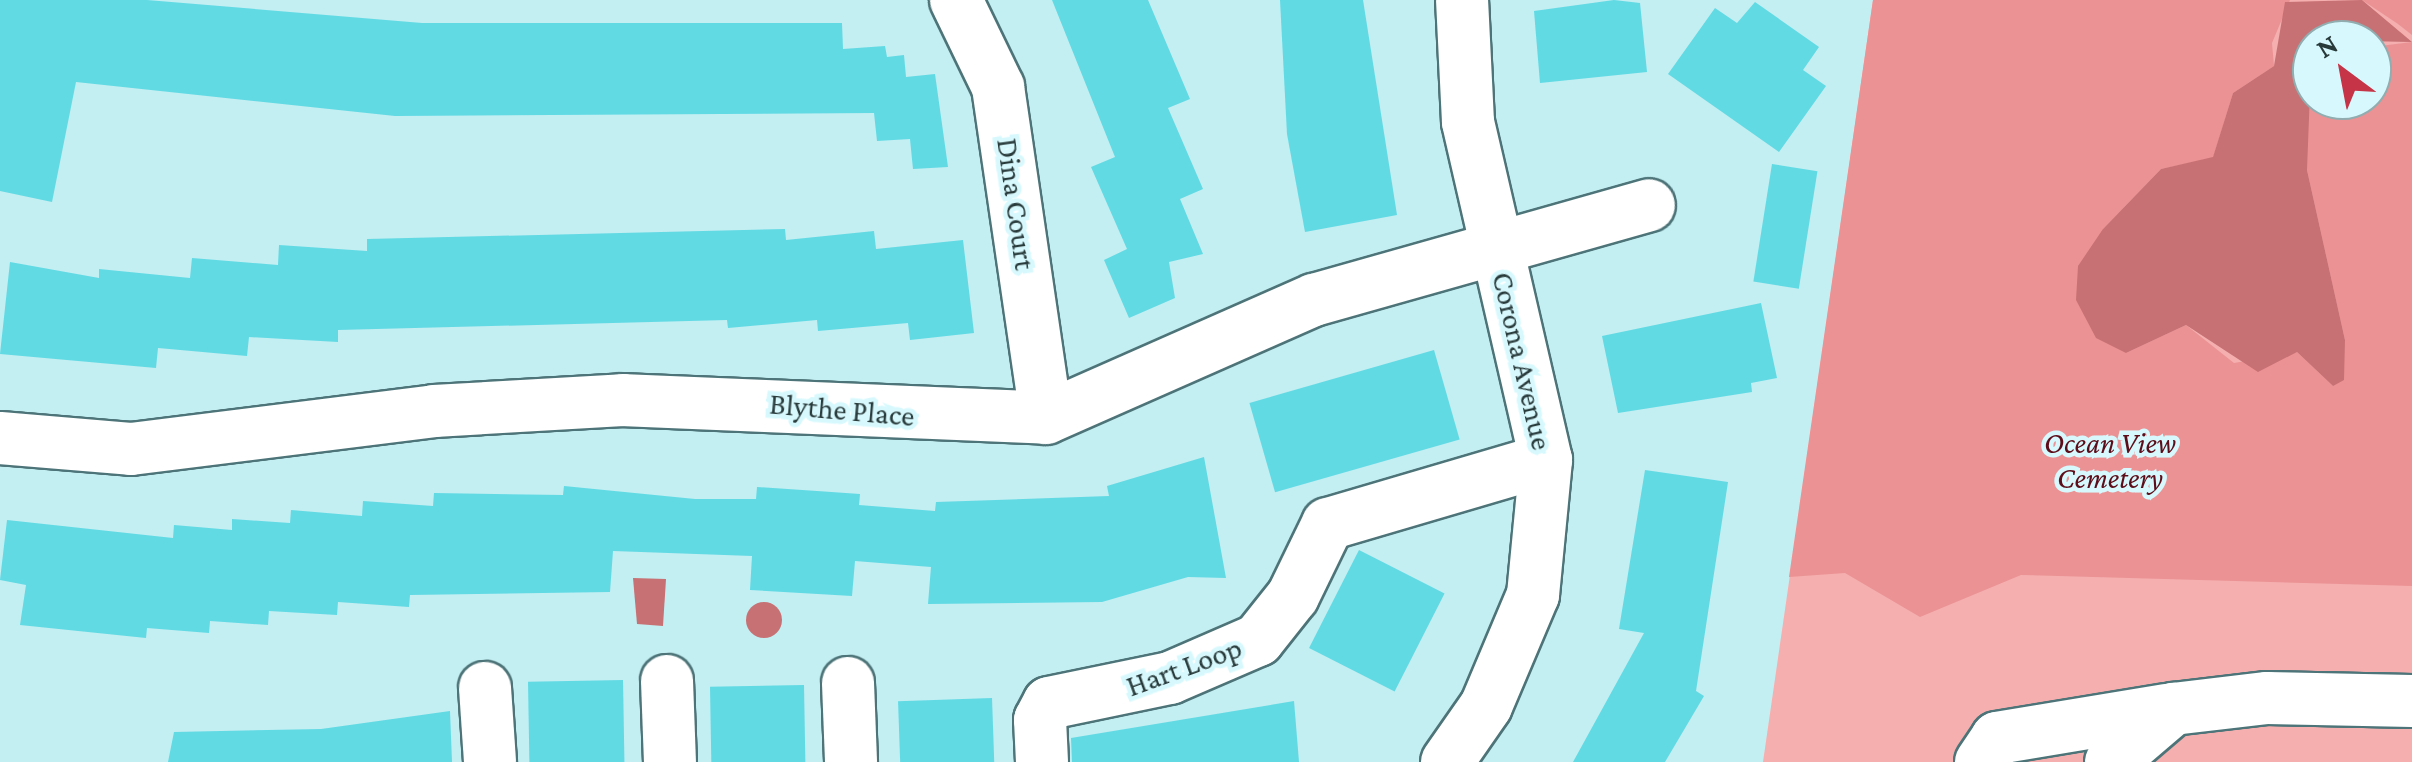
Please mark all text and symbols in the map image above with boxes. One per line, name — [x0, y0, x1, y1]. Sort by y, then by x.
north arrow — [2292, 20, 2392, 120]
text: N — [2311, 28, 2343, 64]
street label: Dina Court — [989, 136, 1043, 272]
street label: Corona Avenue — [1484, 269, 1560, 453]
street label: Blythe Place — [768, 386, 916, 434]
park label: Ocean View Cemetery — [2044, 425, 2176, 496]
street label: Hart Loop — [1121, 630, 1247, 704]

